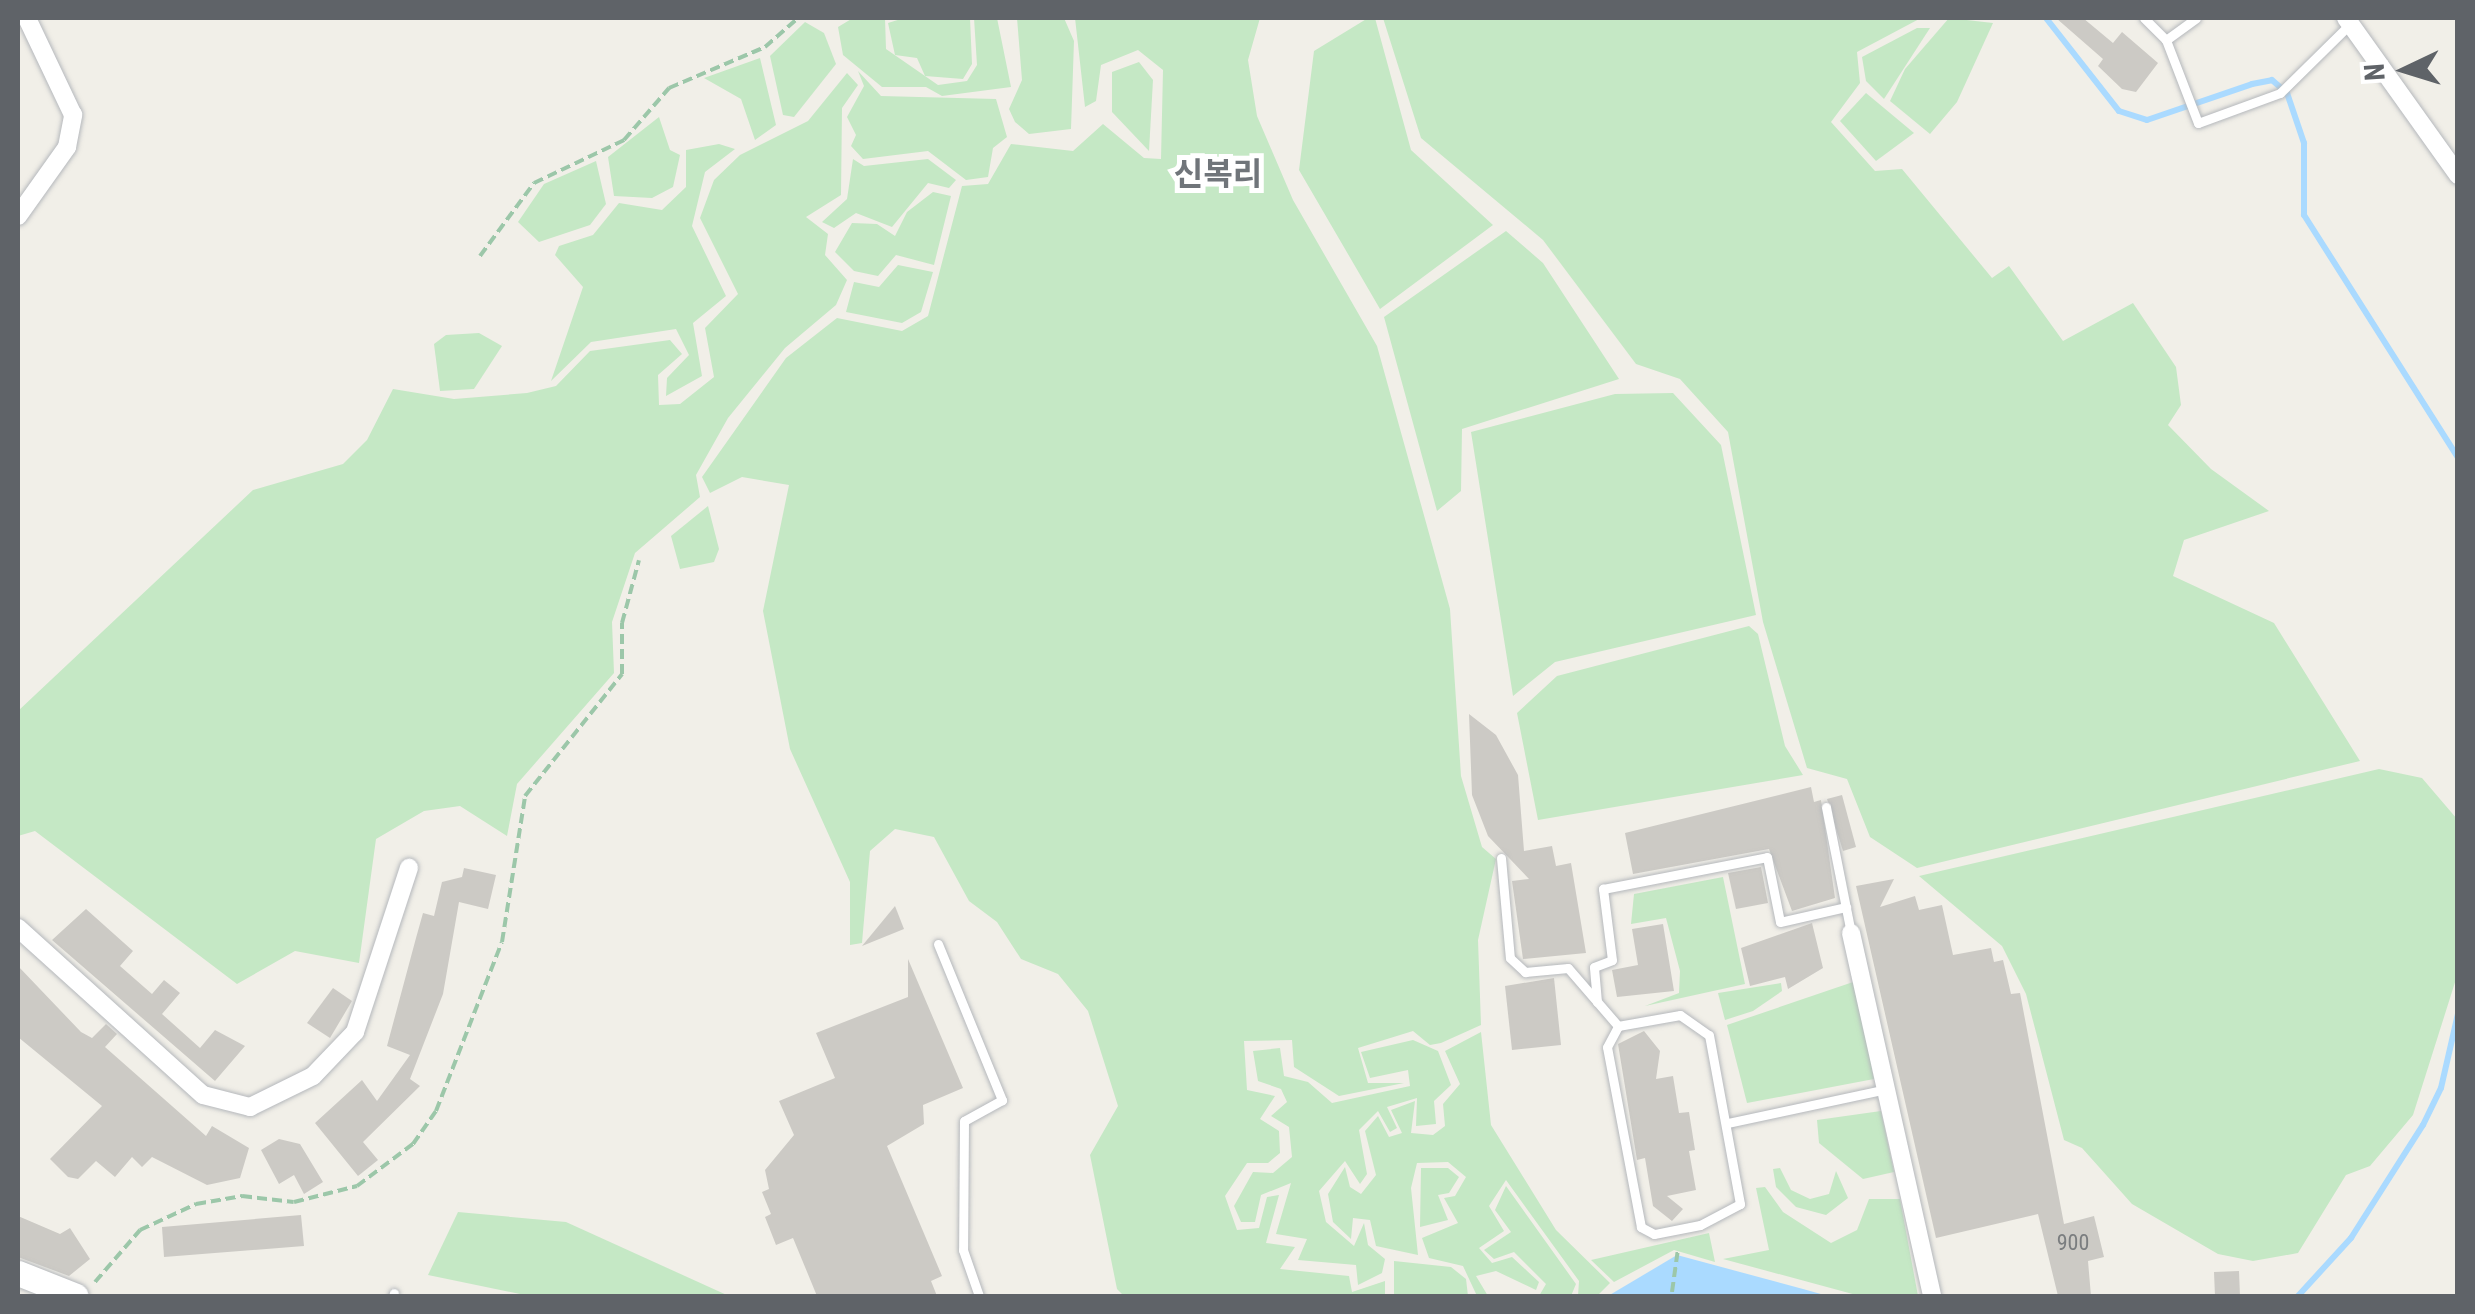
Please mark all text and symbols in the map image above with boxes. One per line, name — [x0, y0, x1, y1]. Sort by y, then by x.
north arrow — [2355, 20, 2455, 120]
text: N — [2358, 62, 2392, 82]
district label: 신복리 — [1174, 155, 1262, 193]
house number: 900 — [2057, 1230, 2089, 1256]

